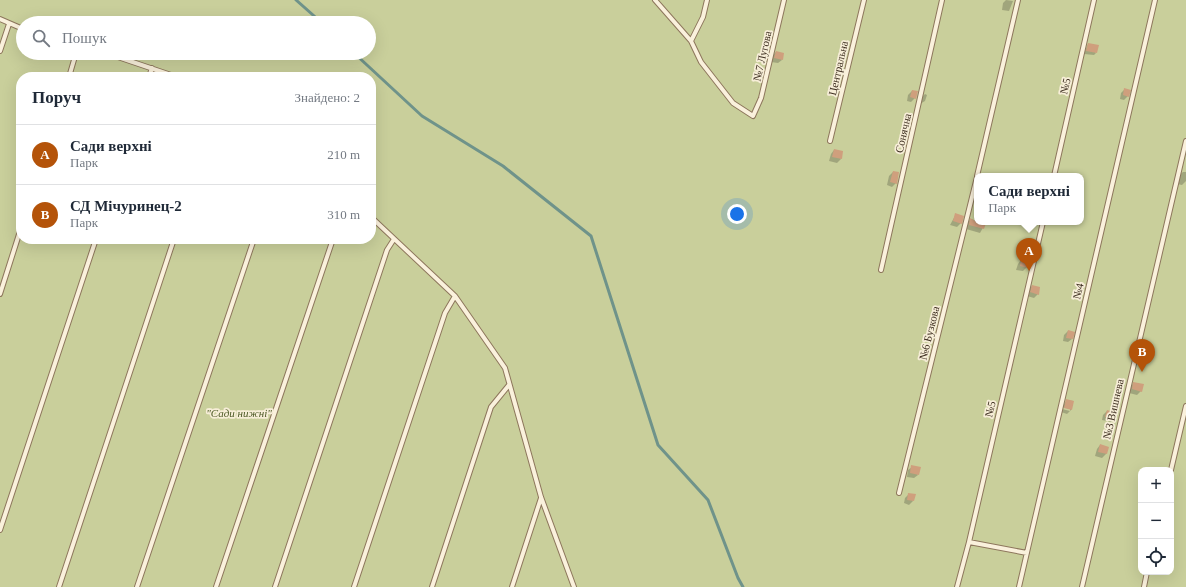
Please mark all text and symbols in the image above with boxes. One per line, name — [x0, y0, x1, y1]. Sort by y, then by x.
search box — [16, 16, 376, 60]
icon: search — [30, 27, 52, 49]
text: Пошук — [62, 30, 107, 46]
street label: №7 Лугова — [750, 30, 774, 82]
street label: Центральна — [826, 40, 850, 96]
street label: №5 — [1057, 76, 1073, 95]
text: Поруч — [32, 88, 81, 107]
text: Знайдено: 2 — [295, 90, 360, 105]
street label: Сонячна — [893, 112, 913, 154]
text: Сади верхні — [70, 138, 152, 154]
text: A — [40, 147, 50, 162]
text: 210 m — [327, 147, 360, 162]
text: Парк — [70, 155, 98, 170]
popup — [974, 173, 1084, 225]
text: Сади верхні — [988, 183, 1070, 199]
text: СД Мічуринец-2 — [70, 198, 182, 214]
text: Парк — [988, 200, 1016, 215]
your location — [727, 204, 747, 224]
text: B — [41, 207, 49, 222]
text: 310 m — [327, 207, 360, 222]
text: Парк — [70, 215, 98, 230]
pin: A — [1016, 238, 1042, 271]
street label: №4 — [1070, 281, 1086, 300]
street label: №6 Бузкова — [917, 305, 941, 361]
pin: B — [1129, 339, 1155, 372]
street label: №3 Вишнева — [1100, 378, 1126, 440]
street label: №5 — [982, 399, 998, 418]
park label: "Сади нижні" — [206, 407, 272, 419]
map controls — [1138, 467, 1174, 575]
button: + — [1138, 467, 1174, 503]
button: − — [1138, 503, 1174, 539]
button: locate — [1138, 539, 1174, 575]

